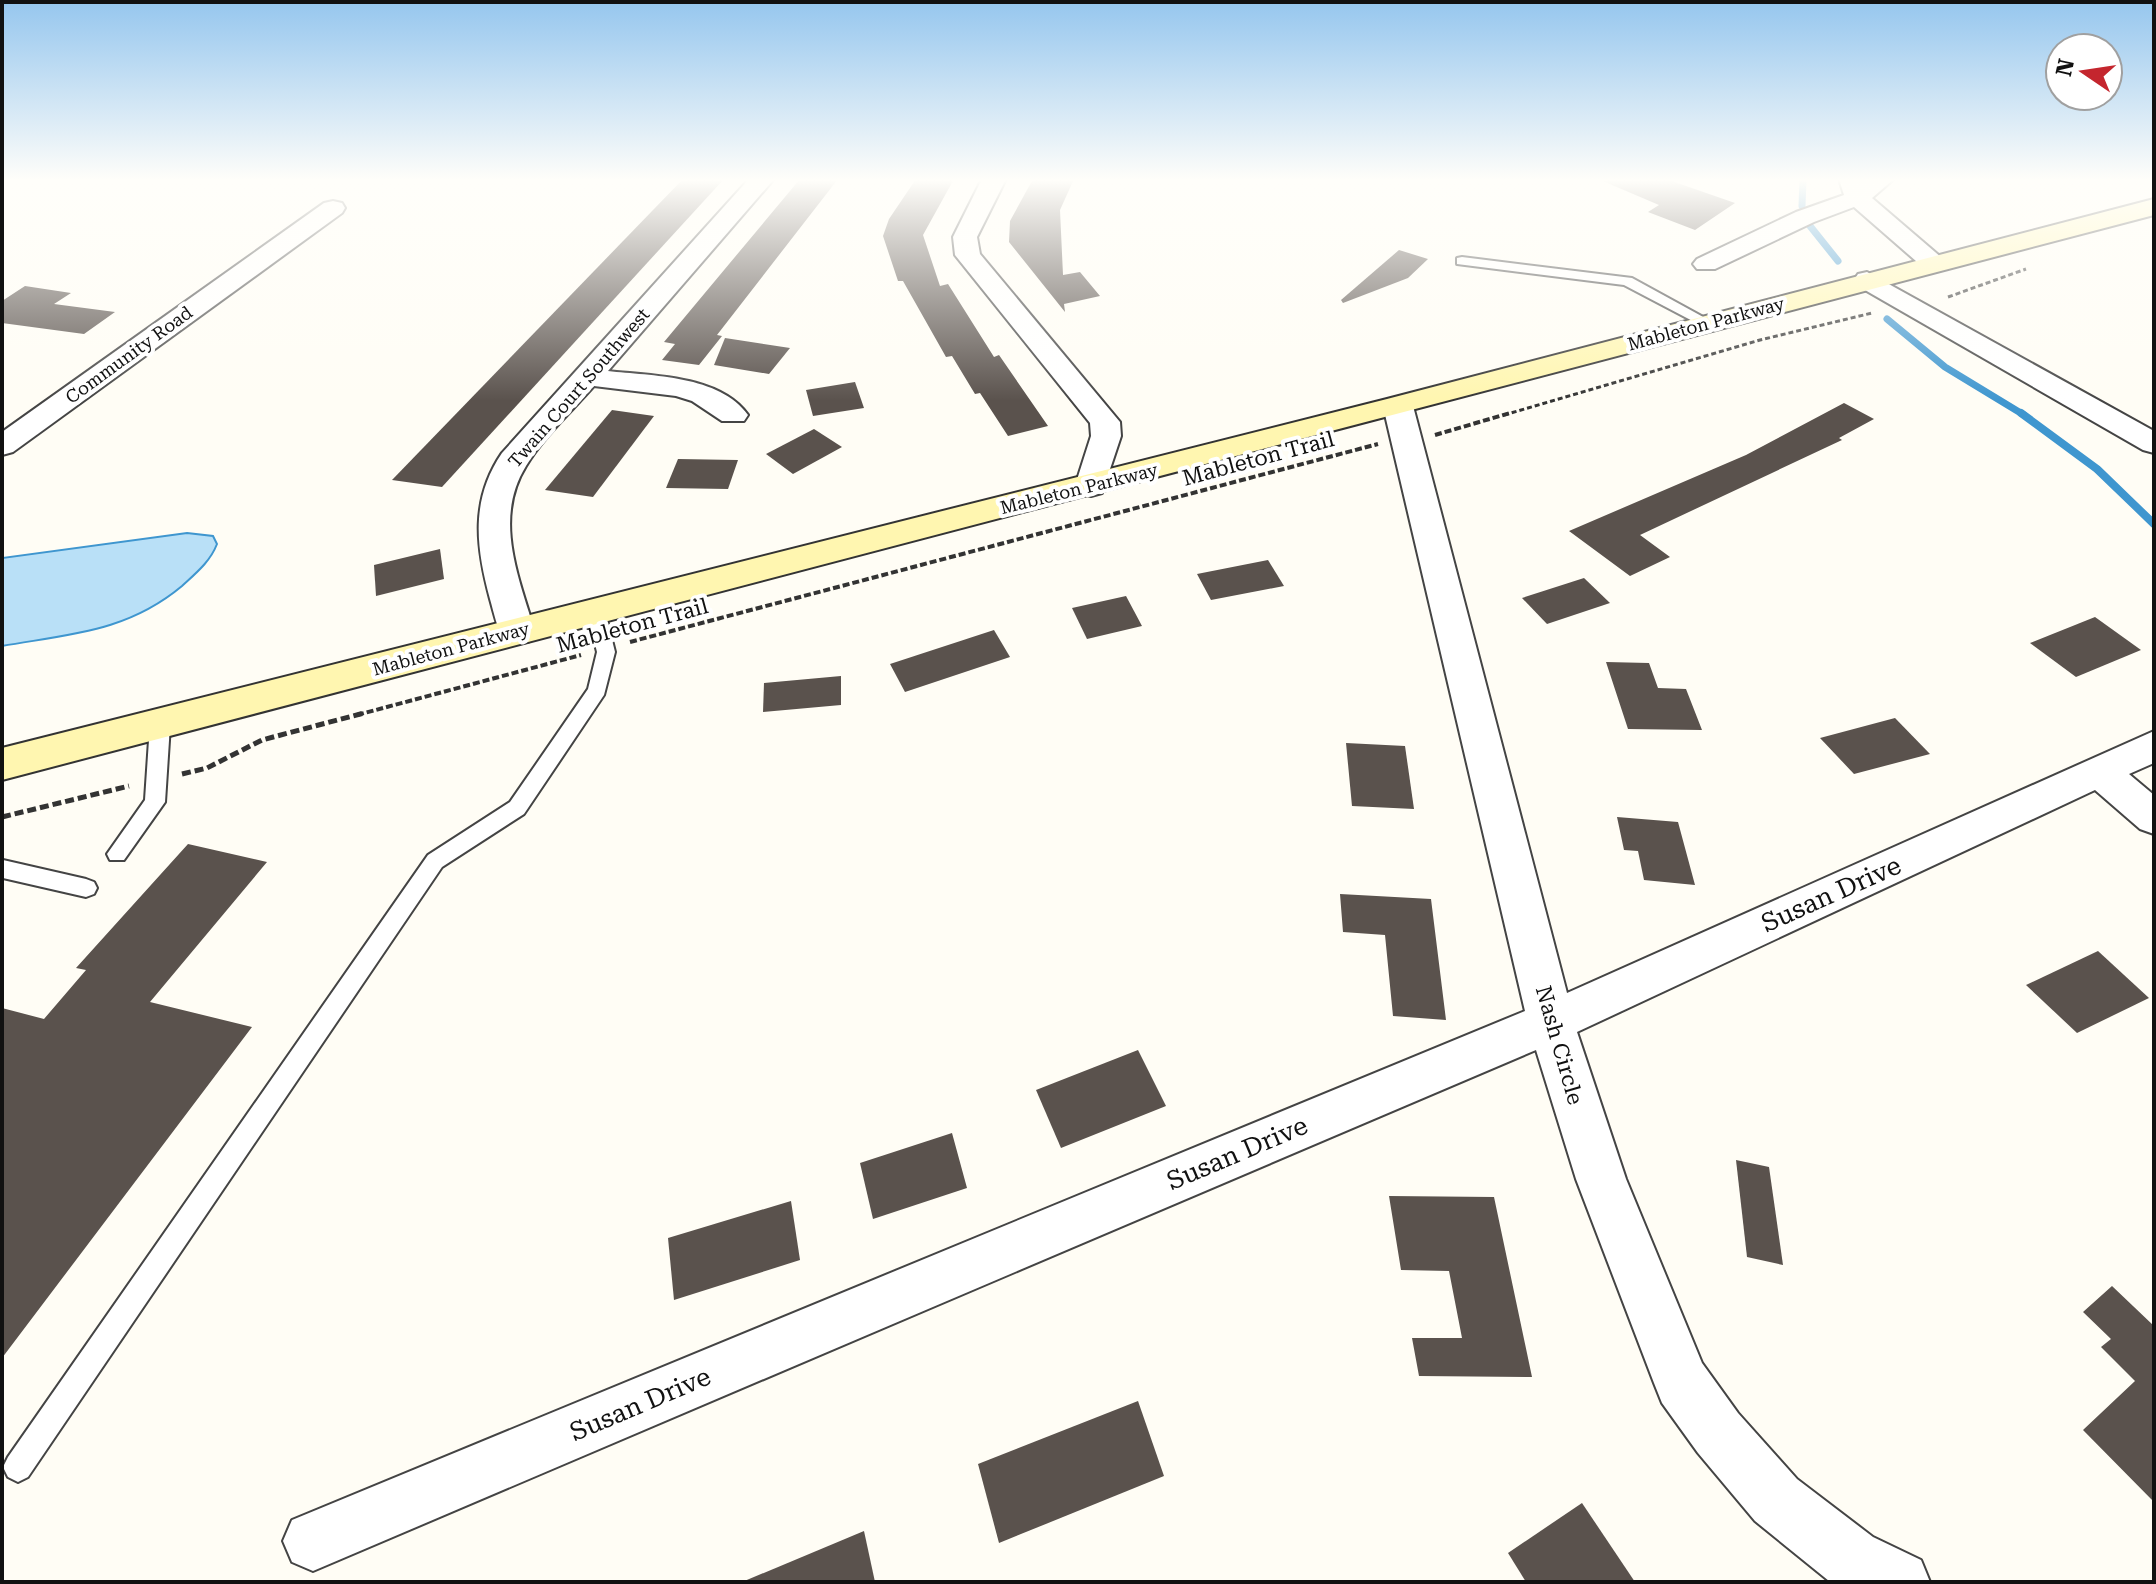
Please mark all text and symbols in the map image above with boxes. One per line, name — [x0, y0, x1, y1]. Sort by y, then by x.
north arrow — [2044, 32, 2124, 112]
text: N — [2051, 56, 2079, 79]
street label: Mableton Parkway — [1625, 292, 1787, 355]
street label: Community Road — [61, 301, 197, 408]
street label: Twain Court Southwest — [504, 304, 654, 472]
street label: Mableton Trail — [1180, 426, 1337, 491]
street label: Mableton Parkway — [998, 459, 1160, 518]
street label: Mableton Trail — [554, 593, 711, 658]
street label: Mableton Parkway — [370, 617, 532, 680]
street label: Susan Drive — [1756, 850, 1906, 938]
street label: Nash Circle — [1531, 983, 1588, 1107]
street label: Susan Drive — [1162, 1110, 1312, 1196]
street label: Susan Drive — [565, 1361, 715, 1447]

